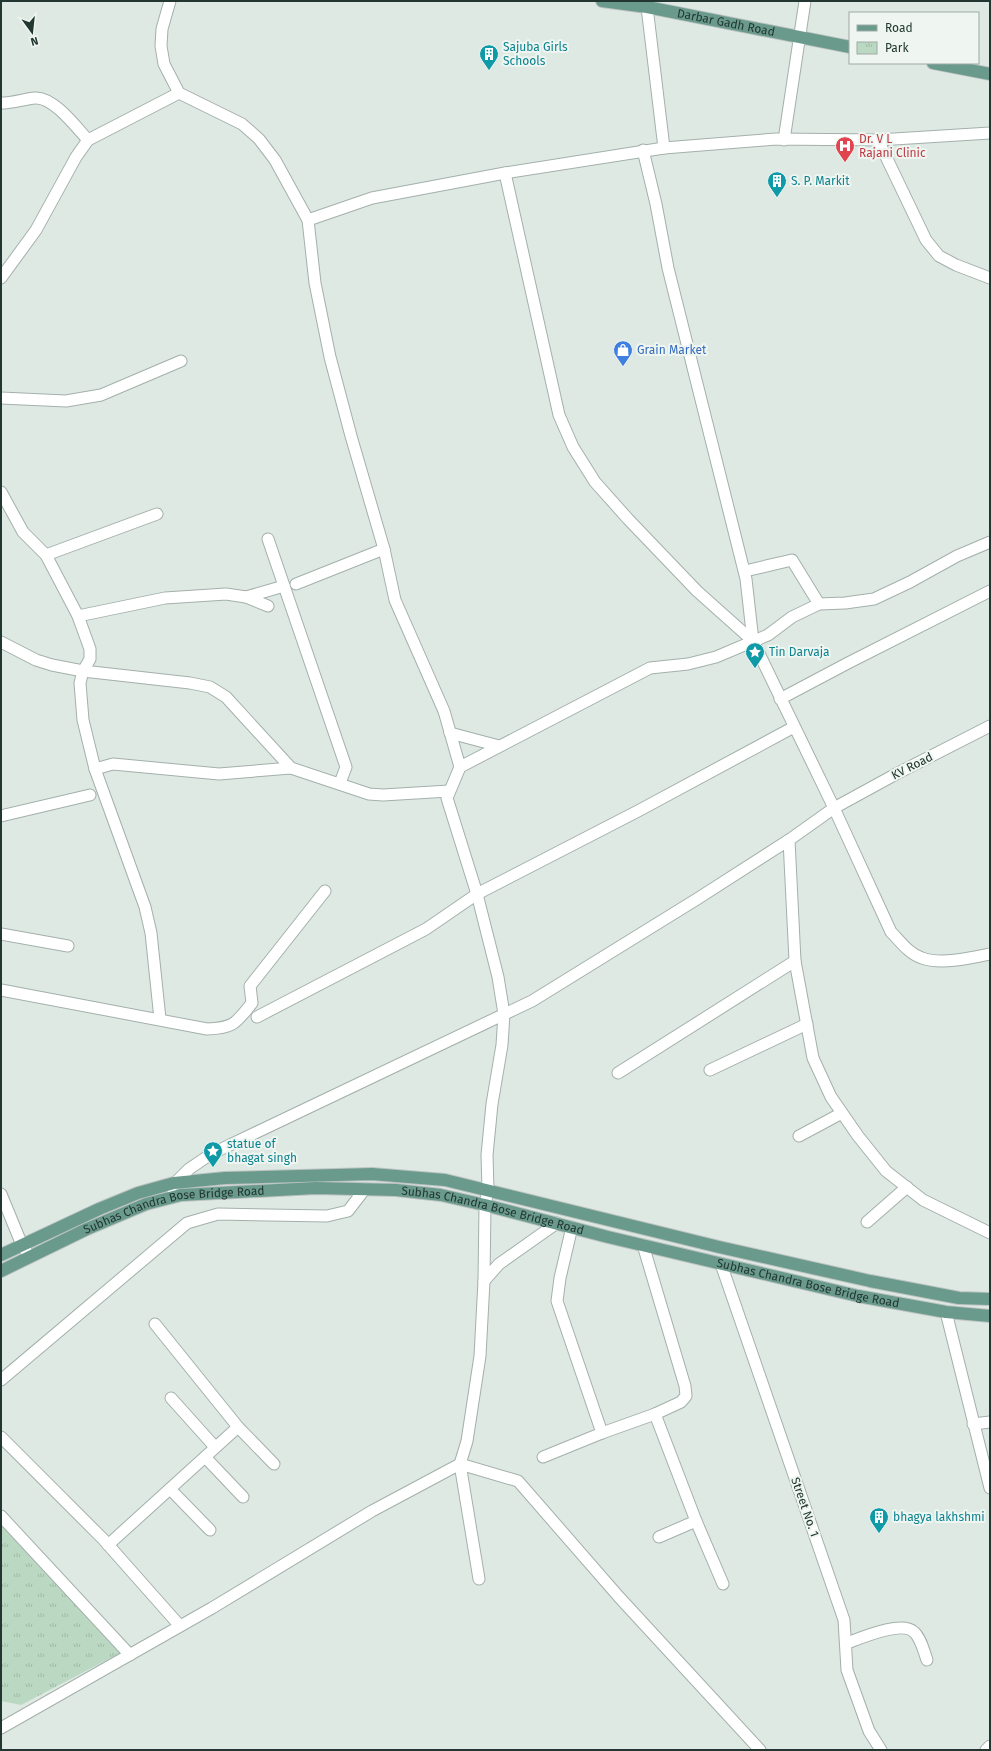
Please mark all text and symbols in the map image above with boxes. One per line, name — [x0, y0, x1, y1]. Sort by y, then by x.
street label: Darbar Gadh Road — [676, 6, 776, 39]
north arrow — [12, 12, 52, 52]
legend — [849, 12, 979, 64]
text: Road — [885, 21, 913, 35]
text: N — [29, 34, 40, 48]
place label: Sajuba Girls Schools — [503, 40, 568, 68]
text: Park — [885, 41, 909, 55]
building icon: Sajuba Girls Schools — [478, 43, 500, 71]
place label: Dr. V L Rajani Clinic — [859, 132, 926, 160]
hospital icon: Dr. V L Rajani Clinic — [834, 135, 856, 163]
building icon: S. P. Markit — [766, 170, 788, 198]
place label: S. P. Markit — [791, 174, 850, 188]
shop icon: Grain Market — [612, 339, 634, 367]
place label: Grain Market — [637, 343, 707, 357]
place icon: Tin Darvaja — [744, 641, 766, 669]
place label: Tin Darvaja — [769, 645, 830, 659]
street label: KV Road — [889, 750, 935, 782]
place label: statue of bhagat singh — [227, 1137, 297, 1165]
place icon: statue of bhagat singh — [202, 1140, 224, 1168]
street label: Subhas Chandra Bose Bridge Road — [81, 1184, 265, 1237]
street label: Subhas Chandra Bose Bridge Road — [401, 1184, 585, 1237]
street label: Subhas Chandra Bose Bridge Road — [715, 1256, 901, 1310]
street label: Street No. 1 — [788, 1475, 822, 1539]
building icon: bhagya lakhshmi — [868, 1506, 890, 1534]
place label: bhagya lakhshmi — [893, 1510, 985, 1524]

